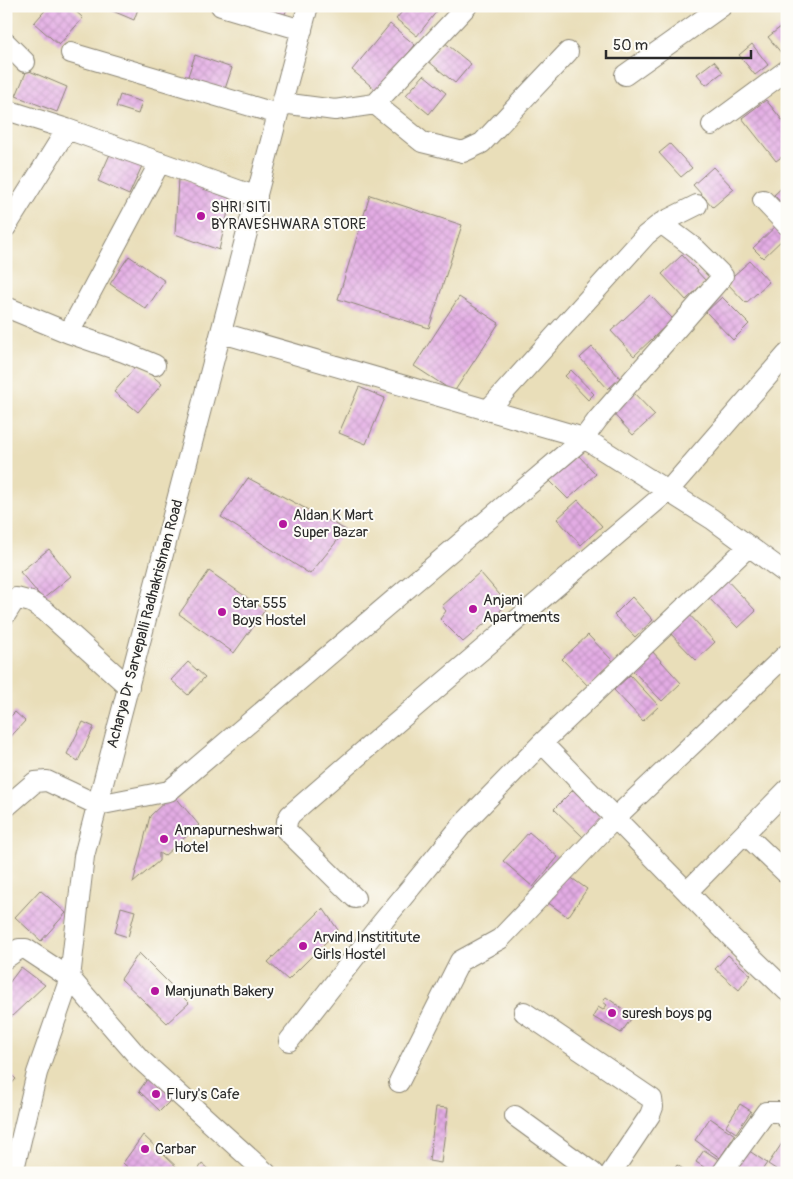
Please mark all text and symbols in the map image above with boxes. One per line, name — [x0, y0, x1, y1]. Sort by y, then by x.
scale bar — [606, 28, 750, 60]
text: 50 m — [613, 36, 648, 55]
place label: SHRI SITI BYRAVESHWARA STORE — [211, 198, 366, 234]
marker: SHRI SITI BYRAVESHWARA STORE — [195, 210, 207, 222]
street label: Acharya Dr Sarvepalli Radhakrishnan Road — [103, 498, 187, 750]
place label: Aldan K Mart Super Bazar — [293, 506, 374, 542]
marker: Aldan K Mart Super Bazar — [277, 518, 289, 530]
place label: Anjani Apartments — [483, 591, 560, 627]
place label: Star 555 Boys Hostel — [232, 594, 306, 630]
marker: Anjani Apartments — [467, 603, 479, 615]
marker: Star 555 Boys Hostel — [216, 606, 228, 618]
place label: Annapurneshwari Hotel — [174, 821, 283, 857]
marker: Annapurneshwari Hotel — [158, 833, 170, 845]
place label: Arvind Instititute Girls Hostel — [313, 928, 421, 964]
marker: Arvind Instititute Girls Hostel — [297, 940, 309, 952]
place label: Manjunath Bakery — [165, 982, 274, 1001]
marker: Manjunath Bakery — [149, 985, 161, 997]
place label: suresh boys pg — [622, 1004, 712, 1023]
marker: suresh boys pg — [606, 1007, 618, 1019]
place label: Flury's Cafe — [166, 1085, 240, 1104]
marker: Flury's Cafe — [150, 1088, 162, 1100]
place label: Carbar — [155, 1140, 197, 1159]
marker: Carbar — [139, 1143, 151, 1155]

